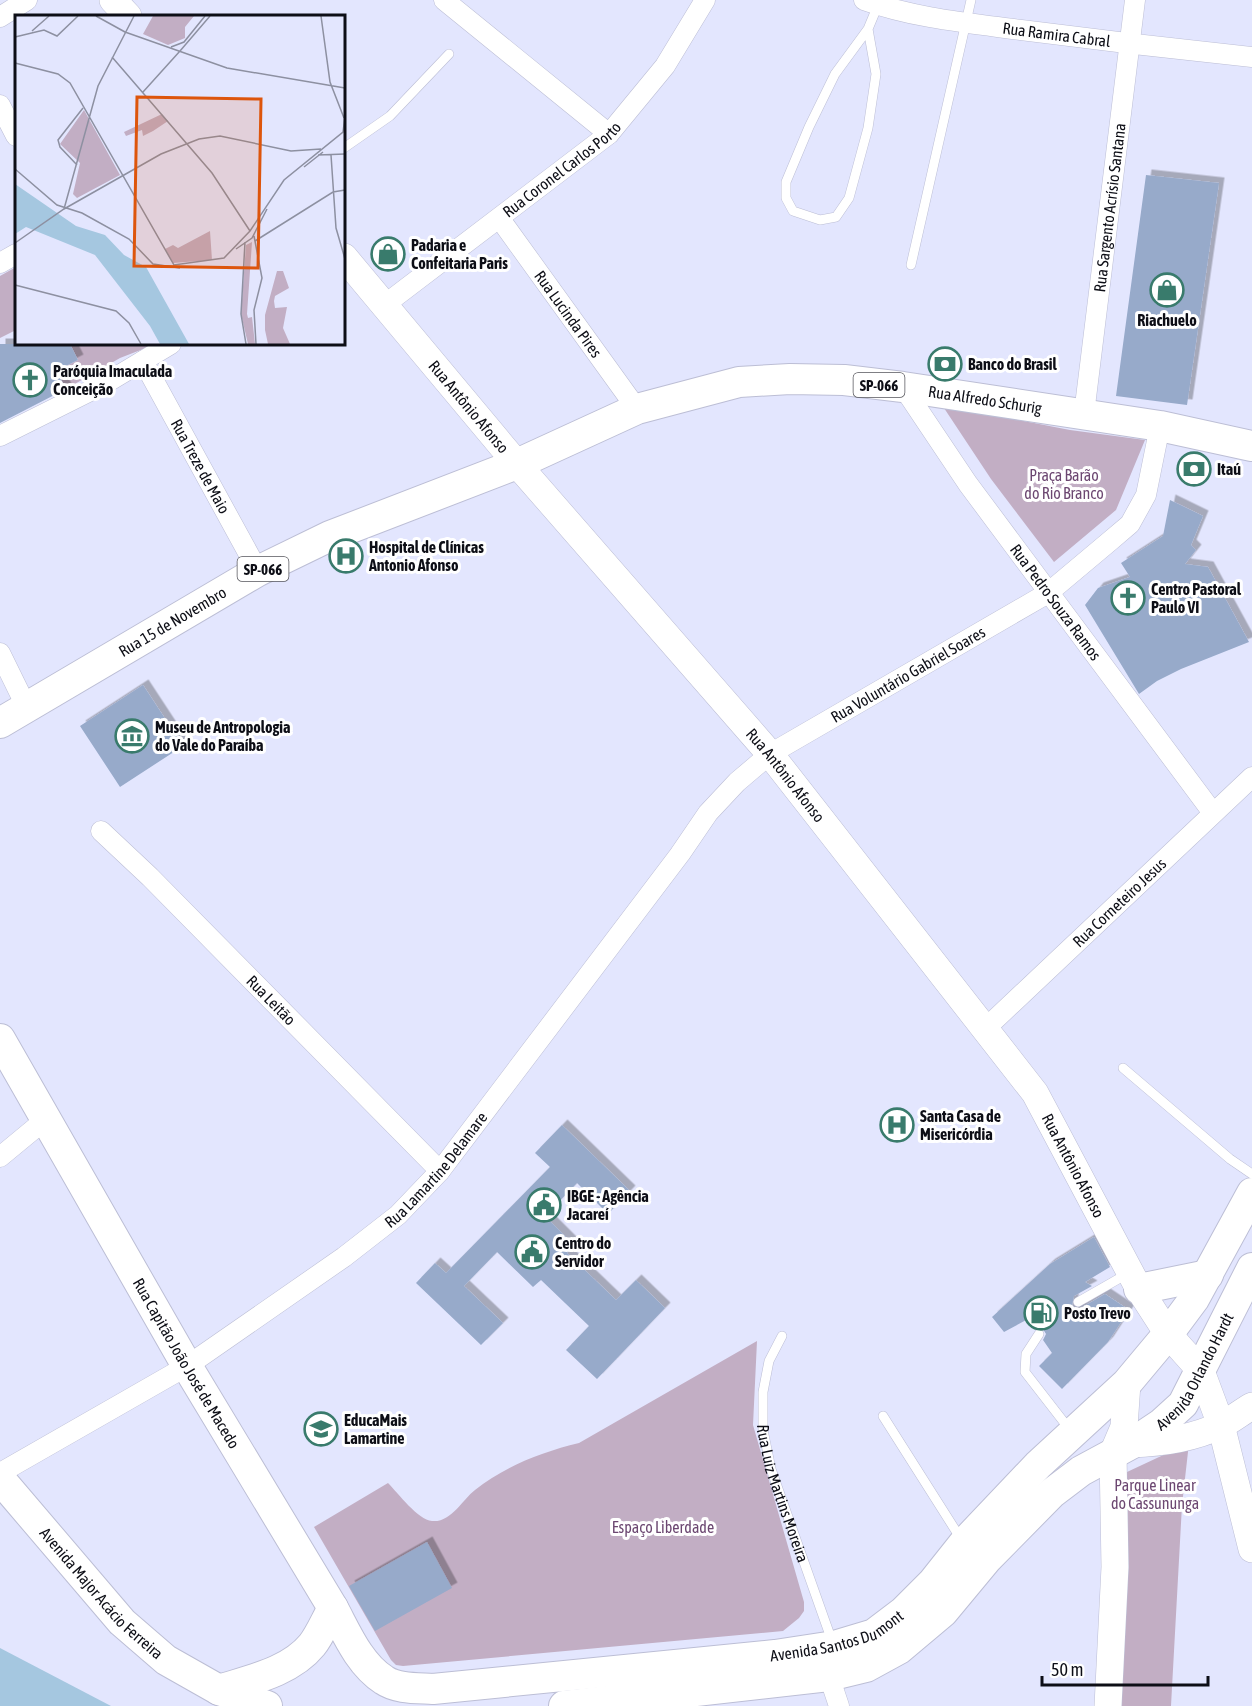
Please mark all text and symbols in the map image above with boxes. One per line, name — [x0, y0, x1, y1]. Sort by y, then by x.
inset map — [15, 15, 345, 345]
street label: Rua Ramira Cabral — [1002, 19, 1112, 50]
street label: Rua Coronel Carlos Porto — [499, 118, 624, 221]
street label: Rua Sargento Acrísio Santana — [1090, 122, 1129, 293]
shop icon: Padaria e Confeitaria Paris — [370, 236, 406, 272]
place label: Padaria e Confeitaria Paris — [411, 236, 508, 272]
street label: Rua Lucinda Pires — [531, 267, 606, 361]
shop icon: Riachuelo — [1149, 272, 1185, 308]
place label: Riachuelo — [1137, 311, 1197, 329]
bank icon: Banco do Brasil — [927, 346, 963, 382]
place label: Banco do Brasil — [968, 355, 1057, 373]
street label: Rua Antônio Afonso — [425, 357, 513, 456]
church icon: Paróquia Imaculada Conceição — [12, 362, 48, 398]
place label: Paróquia Imaculada Conceição — [53, 362, 172, 398]
road number: SP-066 — [854, 373, 904, 397]
street label: Rua Alfredo Schurig — [927, 382, 1043, 418]
street label: Rua Treze de Maio — [168, 416, 234, 517]
bank icon: Itaú — [1176, 451, 1212, 487]
place label: Itaú — [1217, 460, 1241, 478]
park label: Praça Barão do Rio Branco — [1024, 466, 1104, 502]
hospital icon: Hospital de Clínicas Antonio Afonso — [328, 538, 364, 574]
place label: Hospital de Clínicas Antonio Afonso — [368, 538, 484, 574]
street label: Rua Pedro Souza Ramos — [1007, 541, 1105, 664]
road number: SP-066 — [238, 557, 288, 581]
church icon: Centro Pastoral Paulo VI — [1110, 580, 1146, 616]
place label: Centro Pastoral Paulo VI — [1151, 580, 1242, 616]
street label: Rua 15 de Novembro — [115, 583, 229, 660]
street label: Rua Voluntário Gabriel Soares — [827, 622, 988, 726]
museum icon: Museu de Antropologia do Vale do Paraíba — [114, 718, 150, 754]
place label: Museu de Antropologia do Vale do Paraíba — [155, 718, 290, 754]
street label: Rua Antônio Afonso — [743, 725, 829, 826]
street label: Rua Corneteiro Jesus — [1069, 854, 1170, 951]
street label: Rua Leitão — [243, 972, 300, 1028]
hospital icon: Santa Casa de Misericórdia — [879, 1107, 915, 1143]
place label: Santa Casa de Misericórdia — [920, 1107, 1001, 1143]
street label: Rua Lamartine Delamare — [381, 1108, 490, 1231]
street label: Rua Antônio Afonso — [1039, 1111, 1108, 1220]
public building icon: IBGE - Agência Jacareí — [526, 1187, 562, 1223]
place label: IBGE - Agência Jacareí — [566, 1187, 649, 1223]
public building icon: Centro do Servidor — [514, 1234, 550, 1270]
place label: Centro do Servidor — [555, 1234, 612, 1270]
street label: Rua Capitão João José de Macedo — [130, 1275, 243, 1452]
fuel station icon: Posto Trevo — [1023, 1295, 1059, 1331]
place label: Posto Trevo — [1064, 1304, 1131, 1322]
street label: Avenida Orlando Hardt — [1153, 1309, 1237, 1434]
school or university icon: EducaMais Lamartine — [303, 1411, 339, 1447]
place label: EducaMais Lamartine — [344, 1411, 407, 1447]
street label: Rua Luiz Martins Moreira — [754, 1425, 812, 1565]
park label: Parque Linear do Cassununga — [1111, 1476, 1199, 1513]
park label: Espaço Liberdade — [612, 1518, 714, 1537]
street label: Avenida Major Acácio Ferreira — [36, 1524, 167, 1662]
street label: Avenida Santos Dumont — [769, 1606, 907, 1664]
scale bar — [1042, 1649, 1208, 1687]
text: 50 m — [1051, 1659, 1083, 1680]

